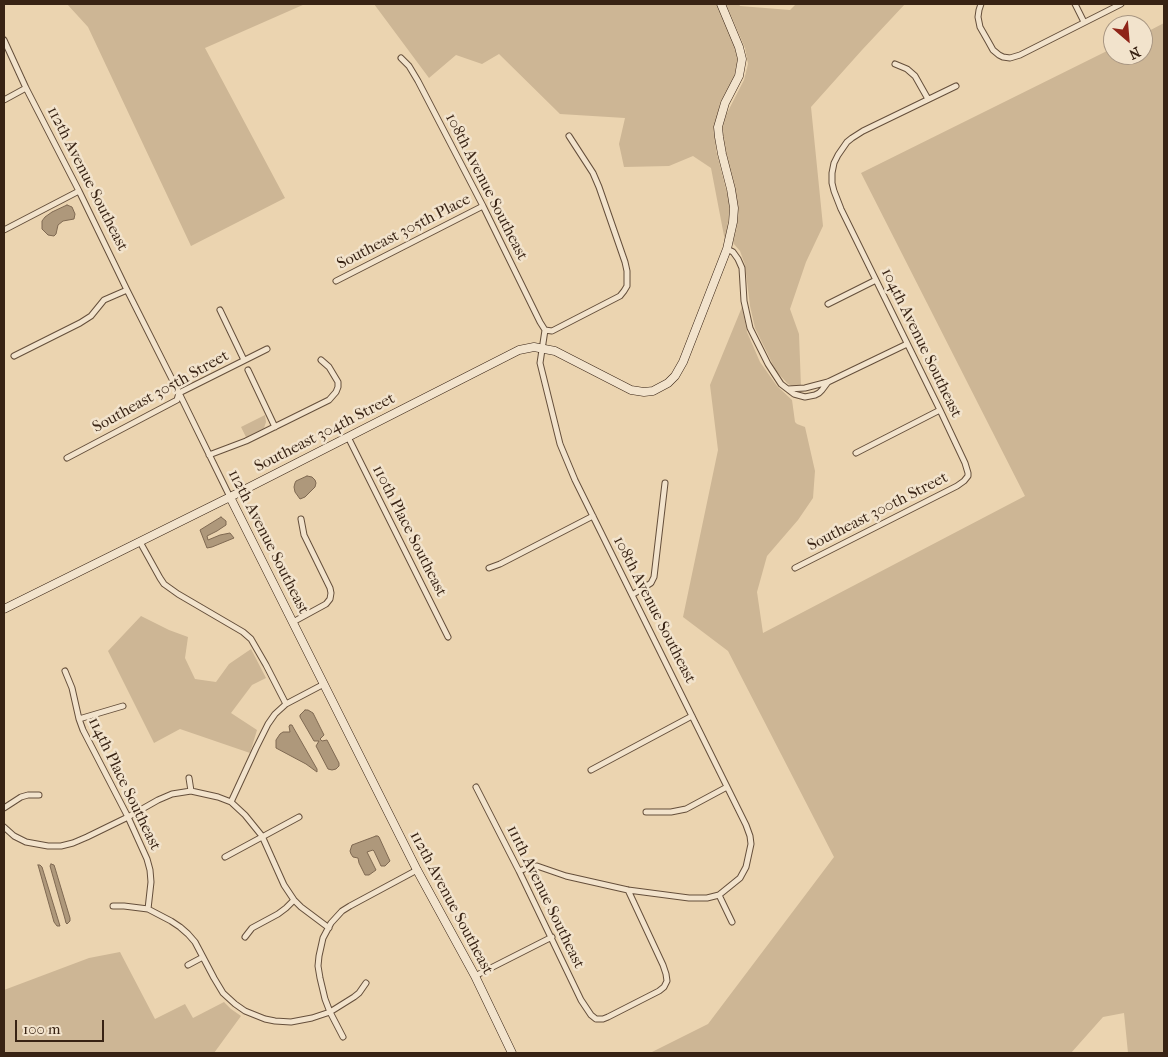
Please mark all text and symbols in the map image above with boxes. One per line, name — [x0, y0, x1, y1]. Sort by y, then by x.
north arrow — [1103, 15, 1153, 65]
text: N — [1126, 43, 1143, 63]
street label: 112th Avenue Southeast — [42, 104, 132, 254]
street label: 108th Avenue Southeast — [441, 110, 531, 264]
street label: Southeast 305th Place — [334, 190, 474, 274]
street label: 104th Avenue Southeast — [876, 265, 966, 421]
street label: Southeast 305th Street — [89, 347, 233, 437]
street label: Southeast 304th Street — [251, 389, 399, 477]
street label: 110th Place Southeast — [368, 462, 450, 600]
street label: 112th Avenue Southeast — [223, 467, 313, 617]
street label: Southeast 300th Street — [805, 468, 951, 556]
street label: 108th Avenue Southeast — [609, 533, 699, 687]
street label: 114th Place Southeast — [83, 714, 165, 854]
street label: 111th Avenue Southeast — [502, 822, 588, 972]
street label: 112th Avenue Southeast — [405, 828, 497, 978]
scale bar — [18, 1010, 106, 1042]
text: 100 m — [23, 1020, 61, 1038]

